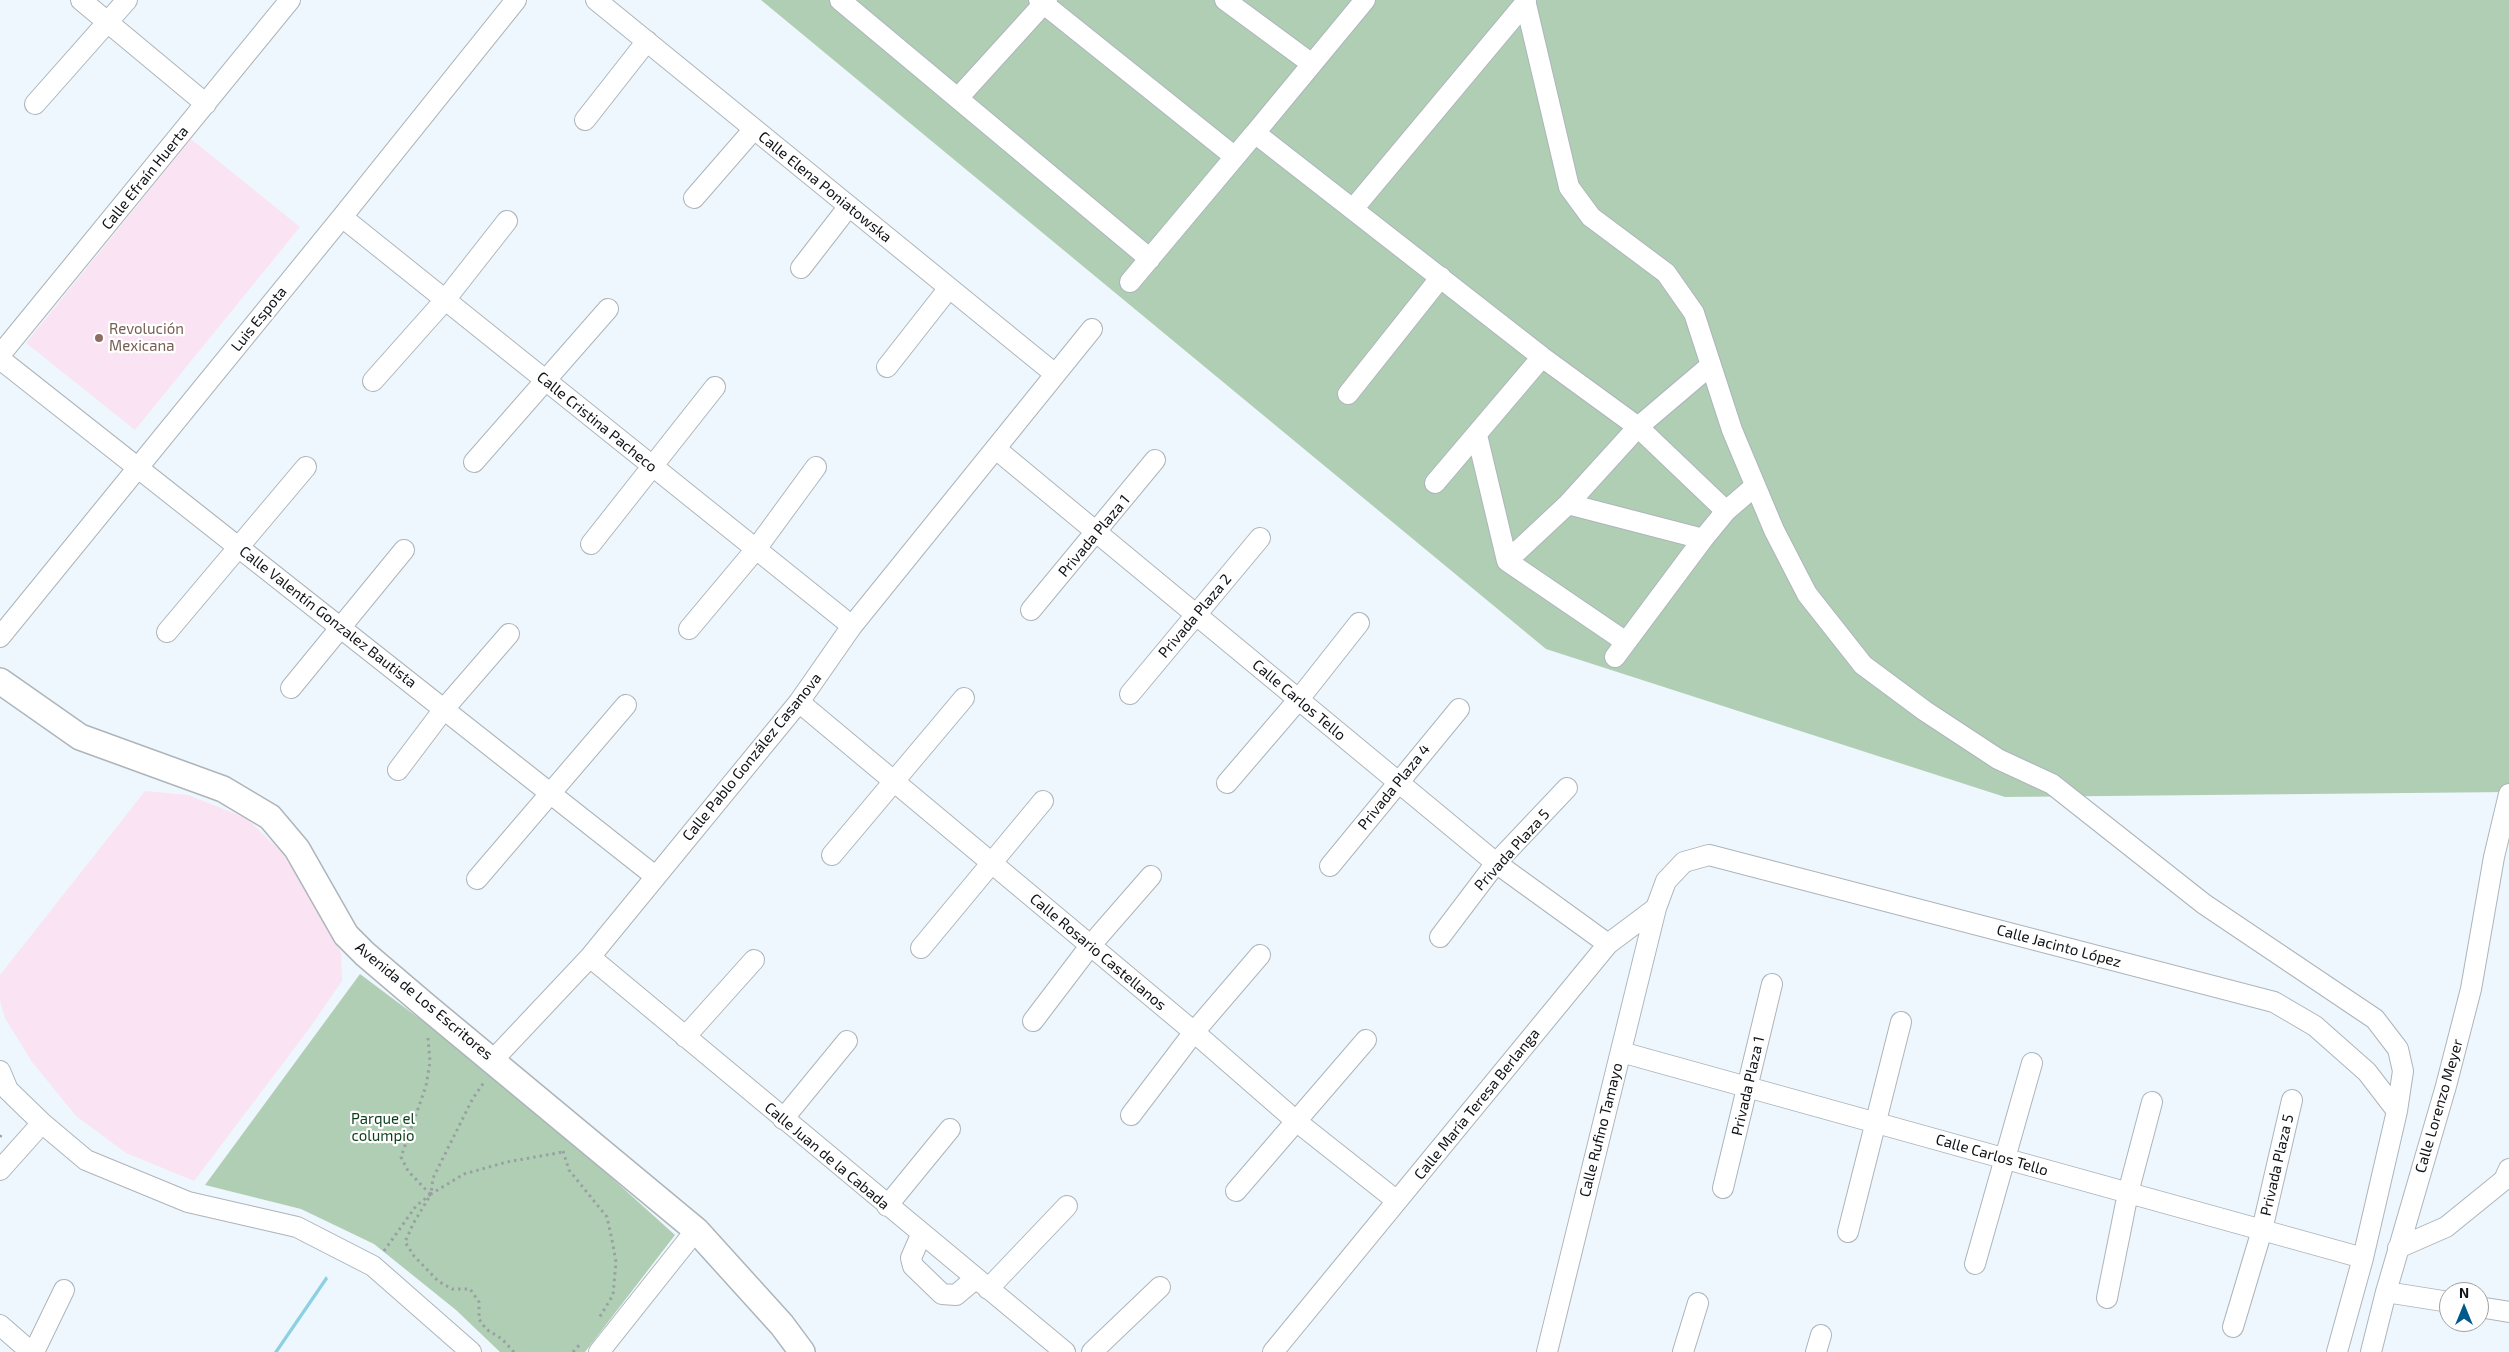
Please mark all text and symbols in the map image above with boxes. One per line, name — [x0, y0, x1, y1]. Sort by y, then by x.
street label: Calle Efraín Huerta — [98, 123, 192, 233]
street label: Calle Elena Poniatowska — [755, 128, 895, 246]
street label: Luis Espota — [227, 283, 291, 355]
place label: Revolución Mexicana — [109, 320, 184, 355]
marker: Revolución Mexicana — [93, 332, 105, 344]
street label: Calle Cristina Pacheco — [533, 368, 661, 476]
street label: Privada Plaza 1 — [1054, 491, 1134, 581]
street label: Calle Valentín Gonzalez Bautista — [236, 542, 420, 692]
street label: Privada Plaza 2 — [1155, 570, 1235, 662]
street label: Calle Carlos Tello — [1249, 656, 1349, 744]
street label: Calle Pablo González Casanova — [679, 669, 825, 845]
street label: Privada Plaza 4 — [1354, 741, 1434, 833]
street label: Privada Plaza 5 — [1471, 805, 1553, 895]
street label: Calle Rosario Castellanos — [1026, 890, 1170, 1014]
street label: Calle Jacinto López — [1995, 921, 2123, 971]
street label: Avenida de Los Escritores — [352, 938, 496, 1064]
street label: Calle María Teresa Berlanga — [1410, 1025, 1544, 1183]
street label: Privada Plaza 1 — [1728, 1034, 1768, 1138]
street label: Calle Lorenzo Meyer — [2411, 1037, 2467, 1175]
street label: Calle Rufino Tamayo — [1576, 1061, 1626, 1199]
street label: Calle Juan de la Cabada — [761, 1098, 893, 1214]
park label: Parque el columpio — [351, 1110, 415, 1145]
street label: Privada Plaza 5 — [2257, 1112, 2297, 1218]
street label: Calle Carlos Tello — [1934, 1130, 2050, 1180]
north arrow — [2439, 1282, 2489, 1332]
text: N — [2459, 1284, 2469, 1301]

